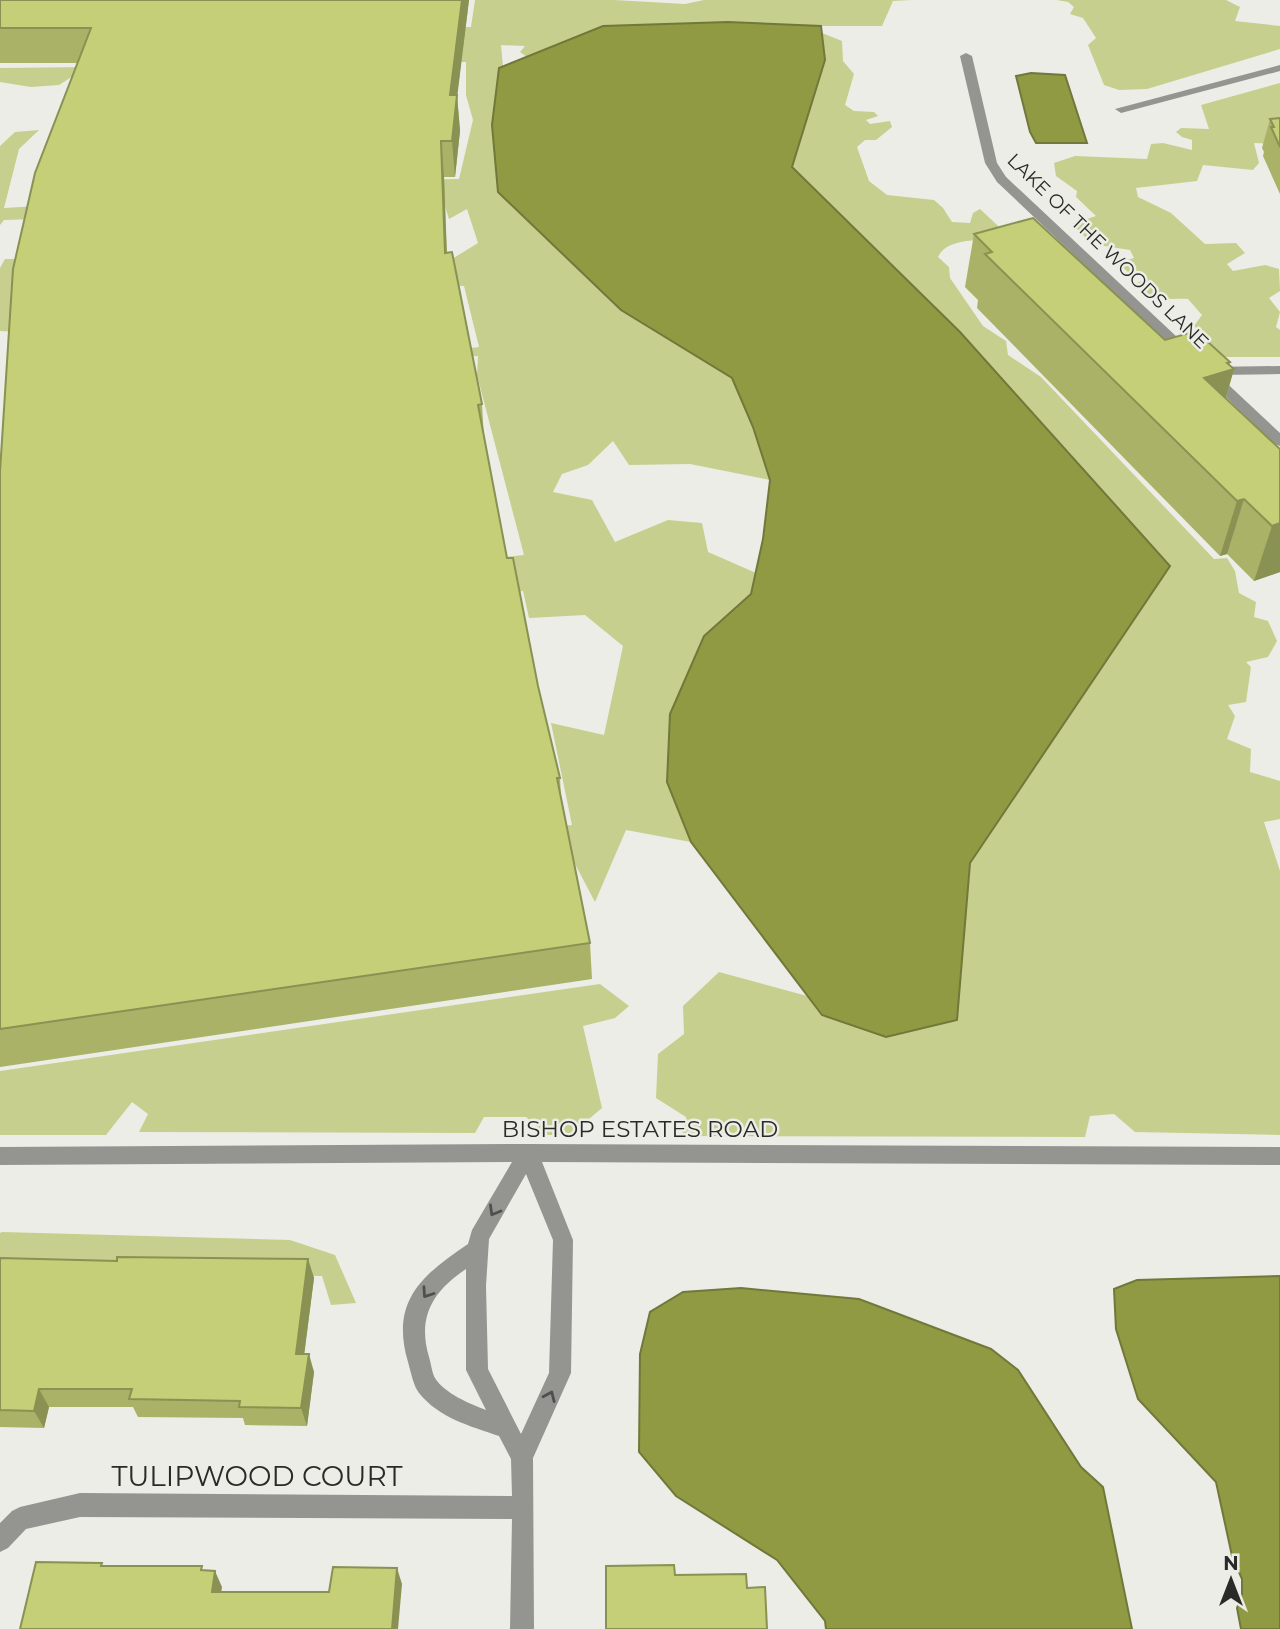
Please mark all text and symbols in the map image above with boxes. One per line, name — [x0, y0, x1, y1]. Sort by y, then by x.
street label: LAKE OF THE WOODS LANE — [1003, 149, 1213, 353]
street label: BISHOP ESTATES ROAD — [502, 1115, 778, 1143]
one-way arrow — [489, 1204, 502, 1217]
one-way arrow — [423, 1285, 435, 1298]
one-way arrow — [542, 1391, 556, 1403]
street label: TULIPWOOD COURT — [111, 1459, 403, 1493]
north arrow — [1196, 1545, 1266, 1615]
text: N — [1223, 1552, 1239, 1575]

